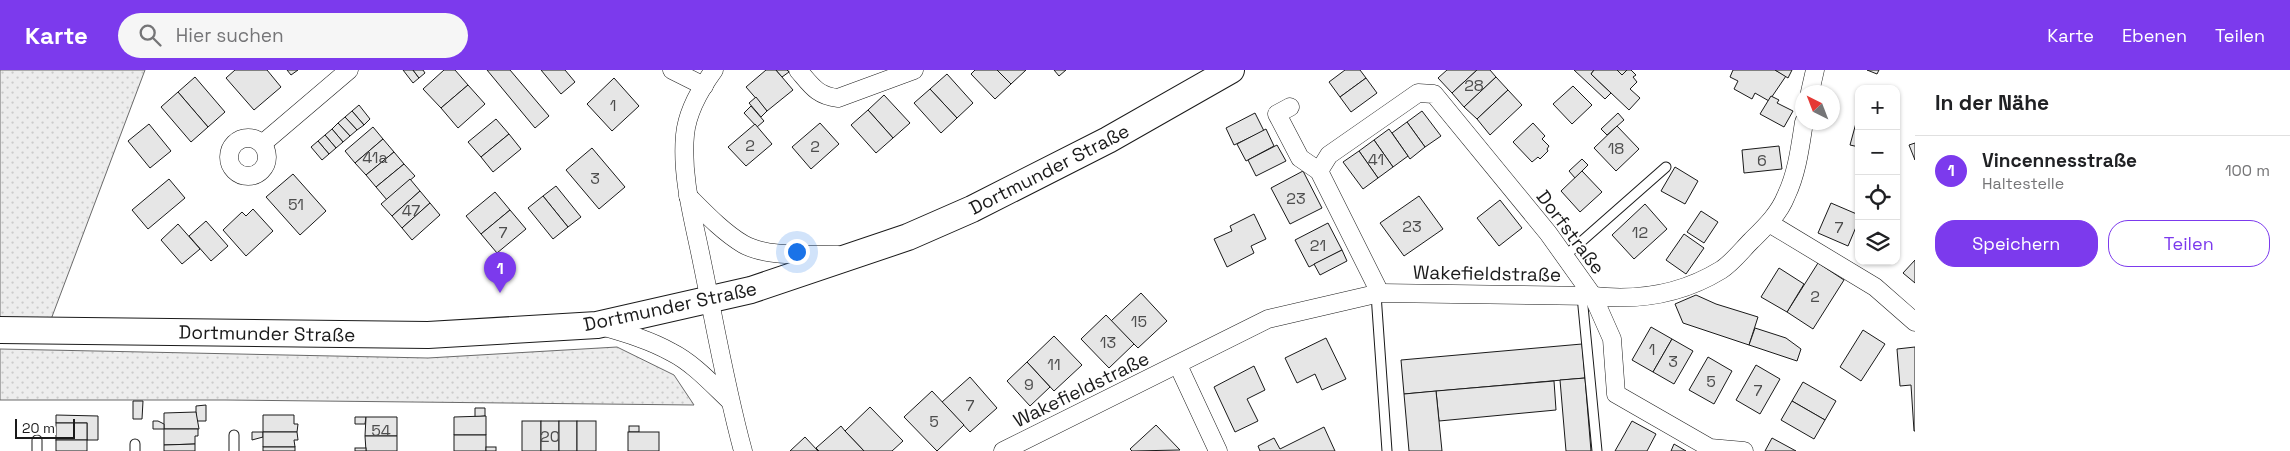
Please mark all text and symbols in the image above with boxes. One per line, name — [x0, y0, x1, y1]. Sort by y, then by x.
search box — [118, 13, 468, 58]
text: Karte — [25, 20, 88, 51]
icon: search — [136, 21, 164, 49]
text: Hier suchen — [176, 23, 284, 48]
text: Karte — [2047, 24, 2094, 47]
text: Ebenen — [2122, 24, 2187, 47]
text: Teilen — [2215, 24, 2265, 47]
house number: 28 — [1464, 75, 1484, 96]
north arrow — [1795, 85, 1840, 130]
map controls — [1855, 85, 1900, 265]
button: + — [1855, 85, 1900, 130]
text: In der Nähe — [1935, 89, 2049, 116]
house number: 1 — [610, 95, 616, 116]
street label: Dortmunder Straße — [965, 118, 1134, 221]
button: − — [1855, 130, 1900, 175]
house number: 2 — [745, 135, 755, 156]
house number: 2 — [810, 136, 820, 157]
house number: 18 — [1608, 138, 1624, 159]
house number: 41a — [362, 147, 388, 168]
text: Vincennesstraße — [1982, 148, 2137, 173]
house number: 41 — [1368, 149, 1384, 170]
house number: 6 — [1757, 150, 1767, 171]
text: 1 — [1947, 160, 1955, 181]
text: 100 m — [2225, 160, 2270, 181]
house number: 3 — [590, 168, 600, 189]
text: Haltestelle — [1982, 173, 2064, 194]
button: locate — [1855, 175, 1900, 220]
street label: Dorfstraße — [1531, 185, 1610, 279]
house number: 23 — [1286, 188, 1306, 209]
house number: 51 — [288, 194, 304, 215]
house number: 47 — [402, 200, 420, 221]
house number: 23 — [1402, 216, 1422, 237]
house number: 7 — [1834, 217, 1844, 238]
button: layers — [1855, 220, 1900, 265]
button: Speichern — [1935, 220, 2098, 267]
button: Teilen — [2108, 220, 2270, 267]
house number: 7 — [498, 222, 508, 243]
house number: 12 — [1632, 222, 1648, 243]
house number: 21 — [1310, 235, 1326, 256]
your location — [784, 239, 810, 265]
pin: 1 — [484, 252, 516, 293]
street label: Wakefieldstraße — [1413, 260, 1561, 287]
street label: Dortmunder Straße — [581, 276, 759, 337]
house number: 2 — [1810, 286, 1820, 307]
house number: 15 — [1131, 311, 1147, 332]
street label: Dortmunder Straße — [179, 319, 355, 348]
house number: 13 — [1100, 332, 1116, 353]
house number: 1 — [1649, 339, 1655, 360]
street label: Wakefieldstraße — [1009, 346, 1153, 433]
house number: 3 — [1668, 351, 1678, 372]
house number: 11 — [1047, 354, 1061, 375]
house number: 5 — [1706, 371, 1716, 392]
house number: 9 — [1024, 374, 1034, 395]
house number: 7 — [1753, 380, 1763, 401]
house number: 7 — [965, 395, 975, 416]
house number: 5 — [929, 411, 939, 432]
scale bar — [15, 416, 75, 439]
text: 20 m — [22, 419, 55, 437]
house number: 54 — [371, 420, 391, 441]
house number: 20 — [540, 426, 560, 447]

